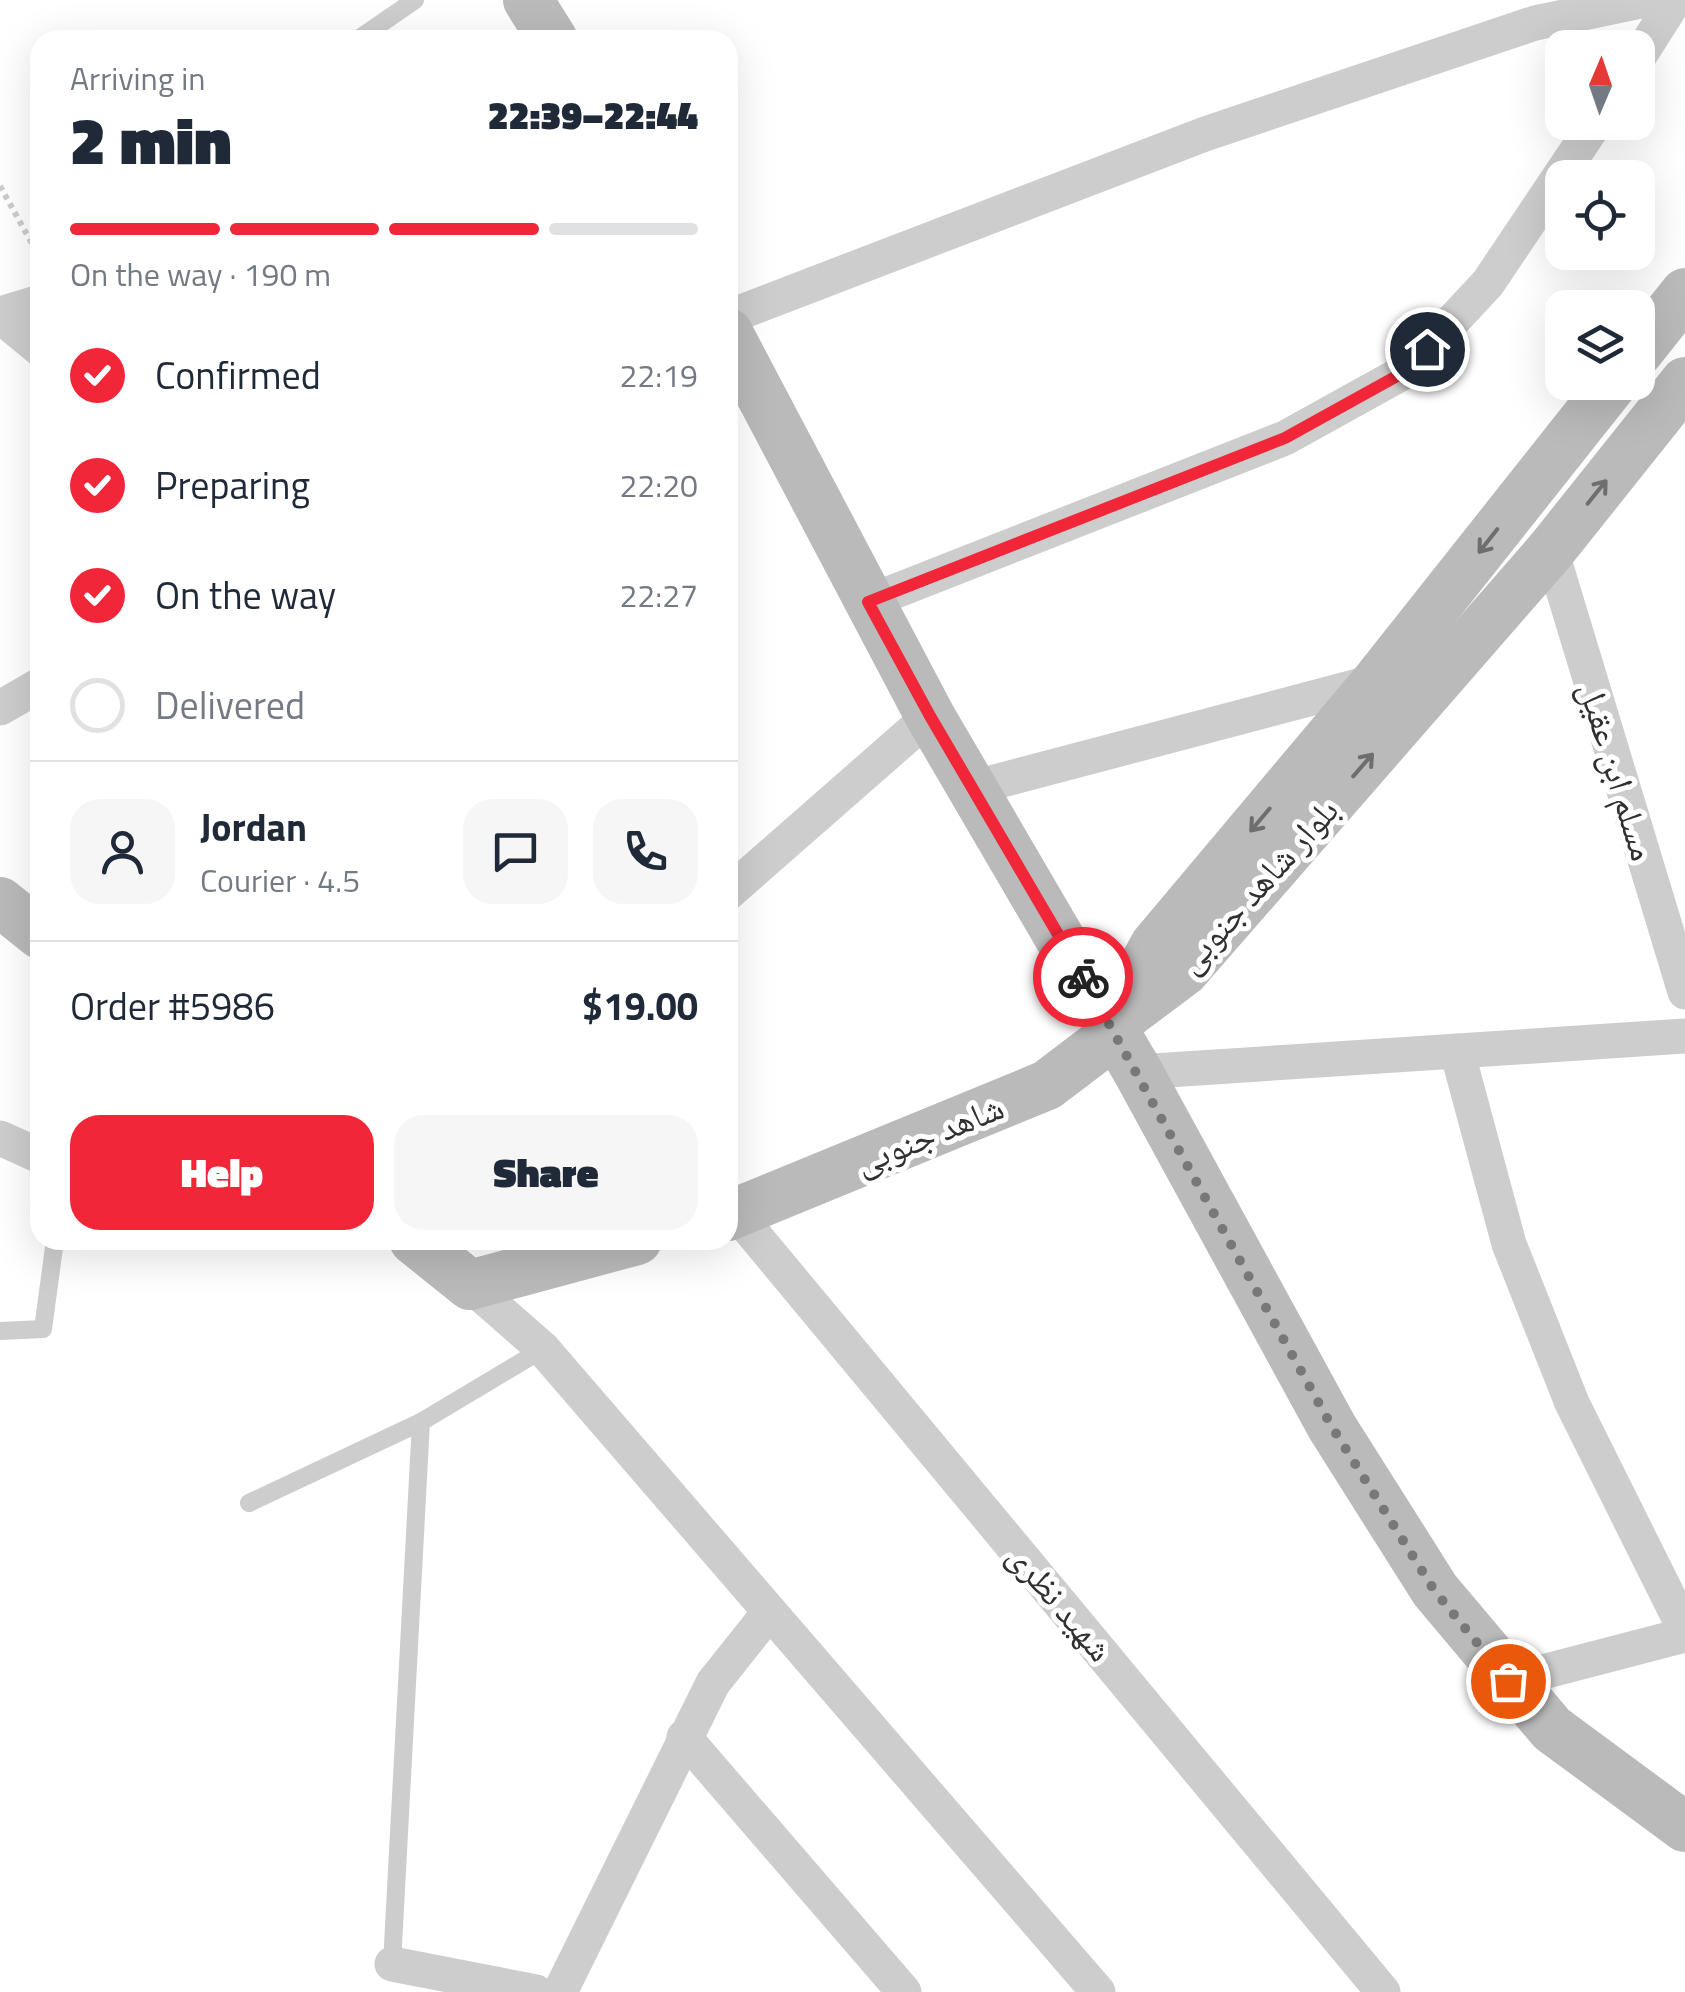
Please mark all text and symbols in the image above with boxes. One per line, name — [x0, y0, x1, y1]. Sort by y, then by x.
north arrow — [1545, 30, 1655, 140]
map controls — [1545, 30, 1655, 400]
text: Arriving in — [70, 54, 206, 102]
text: 22:39–22:44 — [488, 86, 698, 144]
text: 2 min — [70, 90, 231, 189]
button: locate — [1545, 160, 1655, 270]
text: On the way · 190 m — [70, 250, 331, 298]
button: layers — [1545, 290, 1655, 400]
pin — [1385, 307, 1470, 392]
icon: home — [1400, 322, 1455, 377]
text: Confirmed — [155, 346, 321, 404]
icon: check — [70, 348, 125, 403]
text: 22:19 — [619, 351, 698, 399]
text: Preparing — [155, 456, 310, 514]
icon: check — [70, 458, 125, 513]
text: 22:20 — [619, 461, 698, 509]
one-way arrow — [1586, 480, 1608, 506]
one-way arrow — [1477, 528, 1499, 554]
text: On the way — [155, 566, 336, 624]
icon: check — [70, 568, 125, 623]
text: 22:27 — [619, 571, 698, 619]
street label: مسلم ابن عقیل — [1565, 675, 1671, 867]
text: Delivered — [155, 676, 305, 734]
one-way arrow — [1352, 753, 1374, 779]
street label: بلوار شاهد جنوبی — [1163, 785, 1351, 985]
text: Jordan — [200, 798, 307, 856]
button: person — [70, 799, 175, 904]
button: chat — [463, 799, 568, 904]
button: phone — [593, 799, 698, 904]
one-way arrow — [1249, 807, 1272, 832]
text: Courier · 4.5 — [200, 856, 360, 904]
courier — [1033, 927, 1133, 1027]
icon: bike — [1056, 950, 1111, 1005]
text: Order #5986 — [70, 977, 275, 1035]
text: $19.00 — [582, 977, 698, 1035]
street label: شاهد جنوبی — [846, 1080, 1012, 1188]
button: Help — [70, 1115, 374, 1230]
button: Share — [394, 1115, 698, 1230]
street label: شهید نظری — [995, 1531, 1127, 1673]
pin — [1466, 1639, 1551, 1724]
icon: bag — [1481, 1654, 1536, 1709]

